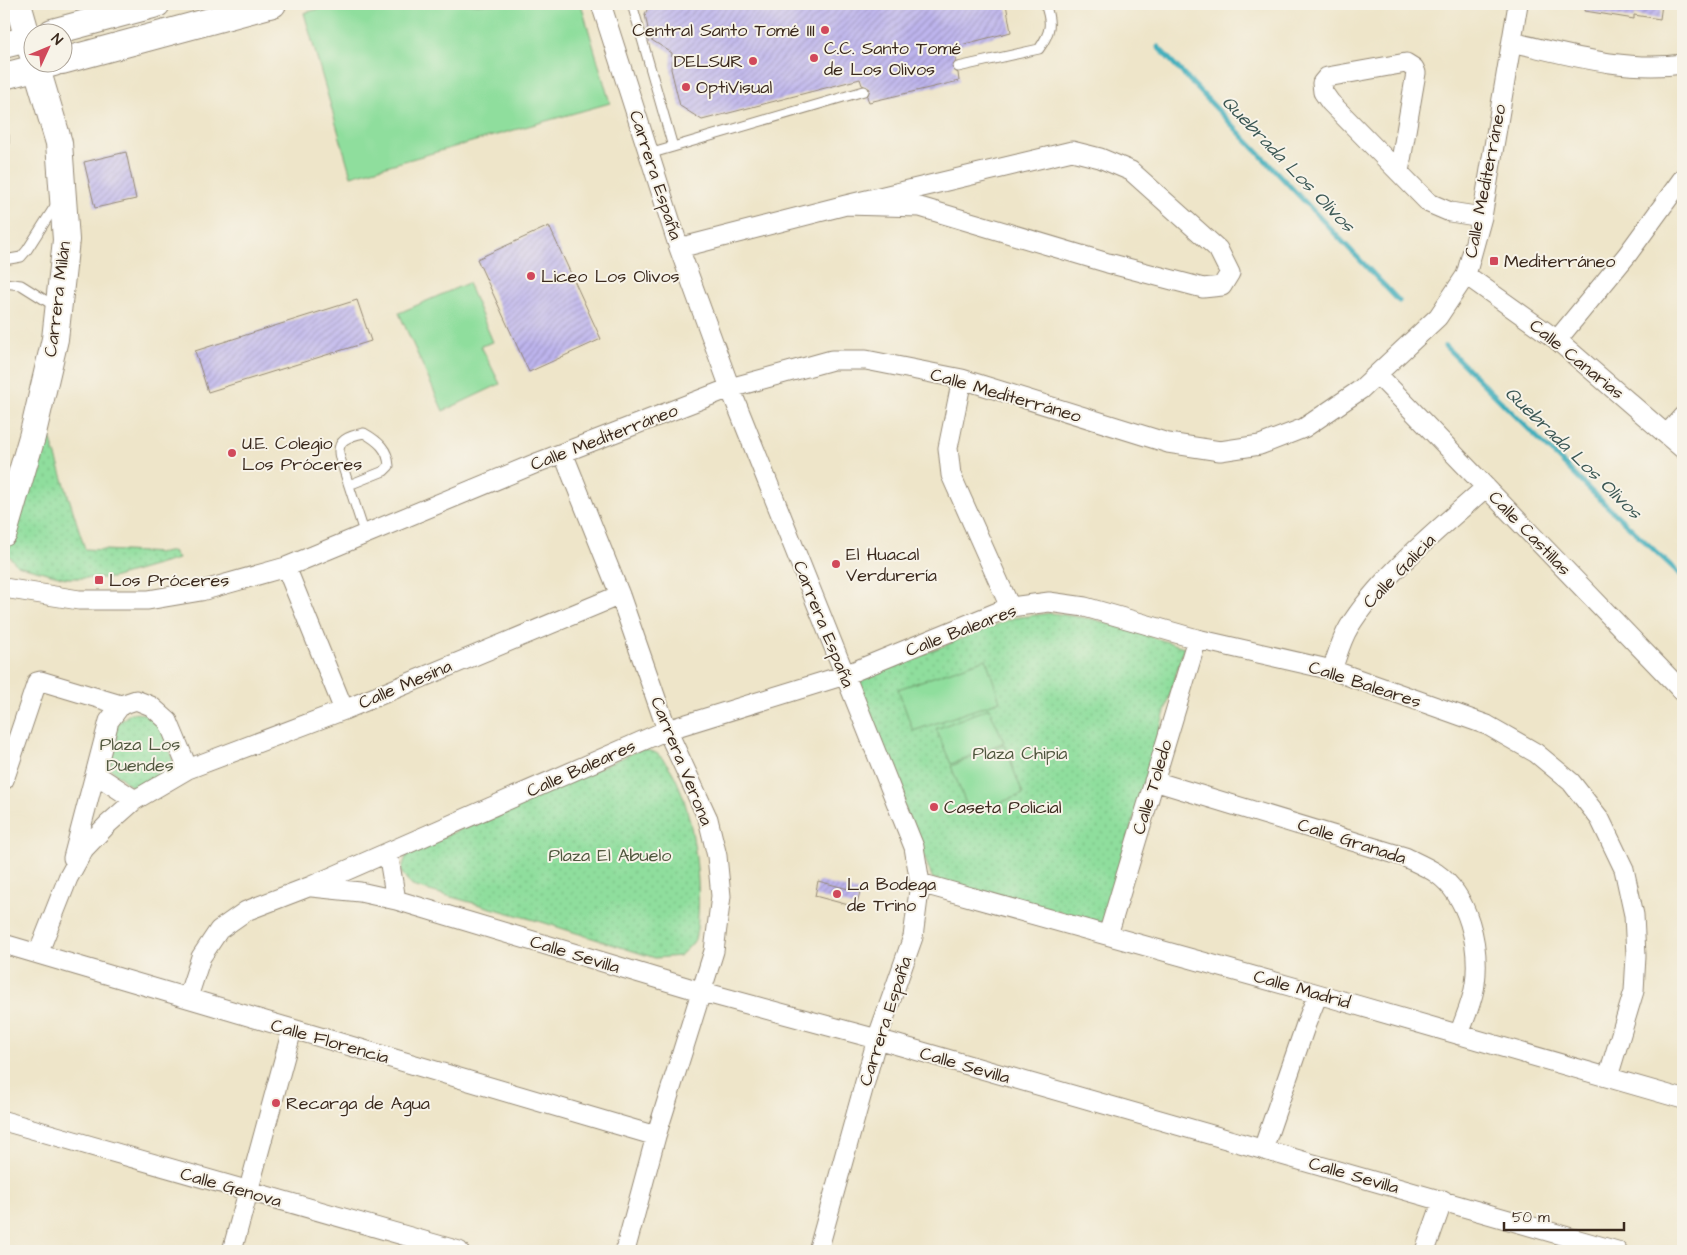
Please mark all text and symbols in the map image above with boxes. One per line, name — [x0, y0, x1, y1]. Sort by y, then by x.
place label: Central Santo Tomé III — [632, 18, 815, 43]
north arrow — [22, 22, 72, 72]
marker: Central Santo Tomé III — [819, 24, 831, 36]
text: N — [46, 30, 67, 50]
place label: C.C. Santo Tomé de Los Olivos — [824, 36, 961, 82]
place label: DELSUR — [674, 49, 743, 74]
marker: C.C. Santo Tomé de Los Olivos — [808, 52, 820, 64]
marker: DELSUR — [747, 55, 759, 67]
place label: OptiVisual — [696, 75, 772, 100]
marker: OptiVisual — [680, 81, 692, 93]
water label: Quebrada Los Olivos — [1215, 90, 1362, 240]
street label: Calle Mediterráneo — [1458, 102, 1513, 260]
street label: Carrera España — [623, 107, 688, 243]
street label: Carrera Milán — [38, 240, 77, 358]
place label: Mediterráneo — [1504, 249, 1615, 274]
marker: Mediterráneo — [1488, 255, 1500, 267]
place label: Liceo Los Olivos — [541, 264, 680, 289]
marker: Liceo Los Olivos — [525, 270, 537, 282]
street label: Calle Canarias — [1524, 313, 1629, 405]
street label: Calle Mediterráneo — [927, 362, 1084, 429]
water label: Quebrada Los Olivos — [1498, 381, 1648, 527]
street label: Calle Mediterráneo — [527, 398, 681, 477]
place label: U.E. Colegio Los Próceres — [242, 431, 362, 477]
marker: U.E. Colegio Los Próceres — [226, 447, 238, 459]
street label: Calle Castillas — [1483, 485, 1577, 581]
street label: Calle Galicia — [1357, 529, 1441, 614]
place label: El Huacal Verdurería — [846, 542, 937, 588]
street label: Carrera España — [787, 557, 860, 691]
marker: El Huacal Verdurería — [830, 558, 842, 570]
place label: Los Próceres — [109, 568, 229, 593]
marker: Los Próceres — [93, 574, 105, 586]
street label: Calle Baleares — [902, 598, 1020, 663]
street label: Calle Mesina — [355, 654, 456, 715]
street label: Calle Baleares — [1305, 655, 1424, 714]
street label: Carrera Verona — [644, 693, 719, 829]
park label: Plaza Los Duendes — [100, 732, 180, 778]
street label: Calle Baleares — [523, 733, 640, 804]
street label: Calle Toledo — [1126, 737, 1179, 838]
park label: Plaza Chipia — [972, 741, 1068, 766]
place label: Caseta Policial — [944, 795, 1062, 820]
marker: Caseta Policial — [928, 801, 940, 813]
street label: Calle Granada — [1294, 812, 1409, 871]
park label: Plaza El Abuelo — [549, 843, 671, 868]
place label: La Bodega de Trino — [847, 872, 936, 918]
marker: La Bodega de Trino — [831, 888, 843, 900]
street label: Calle Sevilla — [527, 929, 623, 980]
street label: Carrera España — [853, 953, 918, 1089]
street label: Calle Madrid — [1251, 964, 1353, 1015]
street label: Calle Florencia — [268, 1013, 392, 1070]
street label: Calle Sevilla — [917, 1041, 1013, 1090]
place label: Recarga de Agua — [286, 1091, 430, 1117]
marker: Recarga de Agua — [270, 1097, 282, 1109]
street label: Calle Sevilla — [1306, 1151, 1402, 1200]
street label: Calle Genova — [177, 1161, 284, 1214]
scale bar — [1504, 1200, 1624, 1232]
text: 50 m — [1512, 1207, 1550, 1228]

